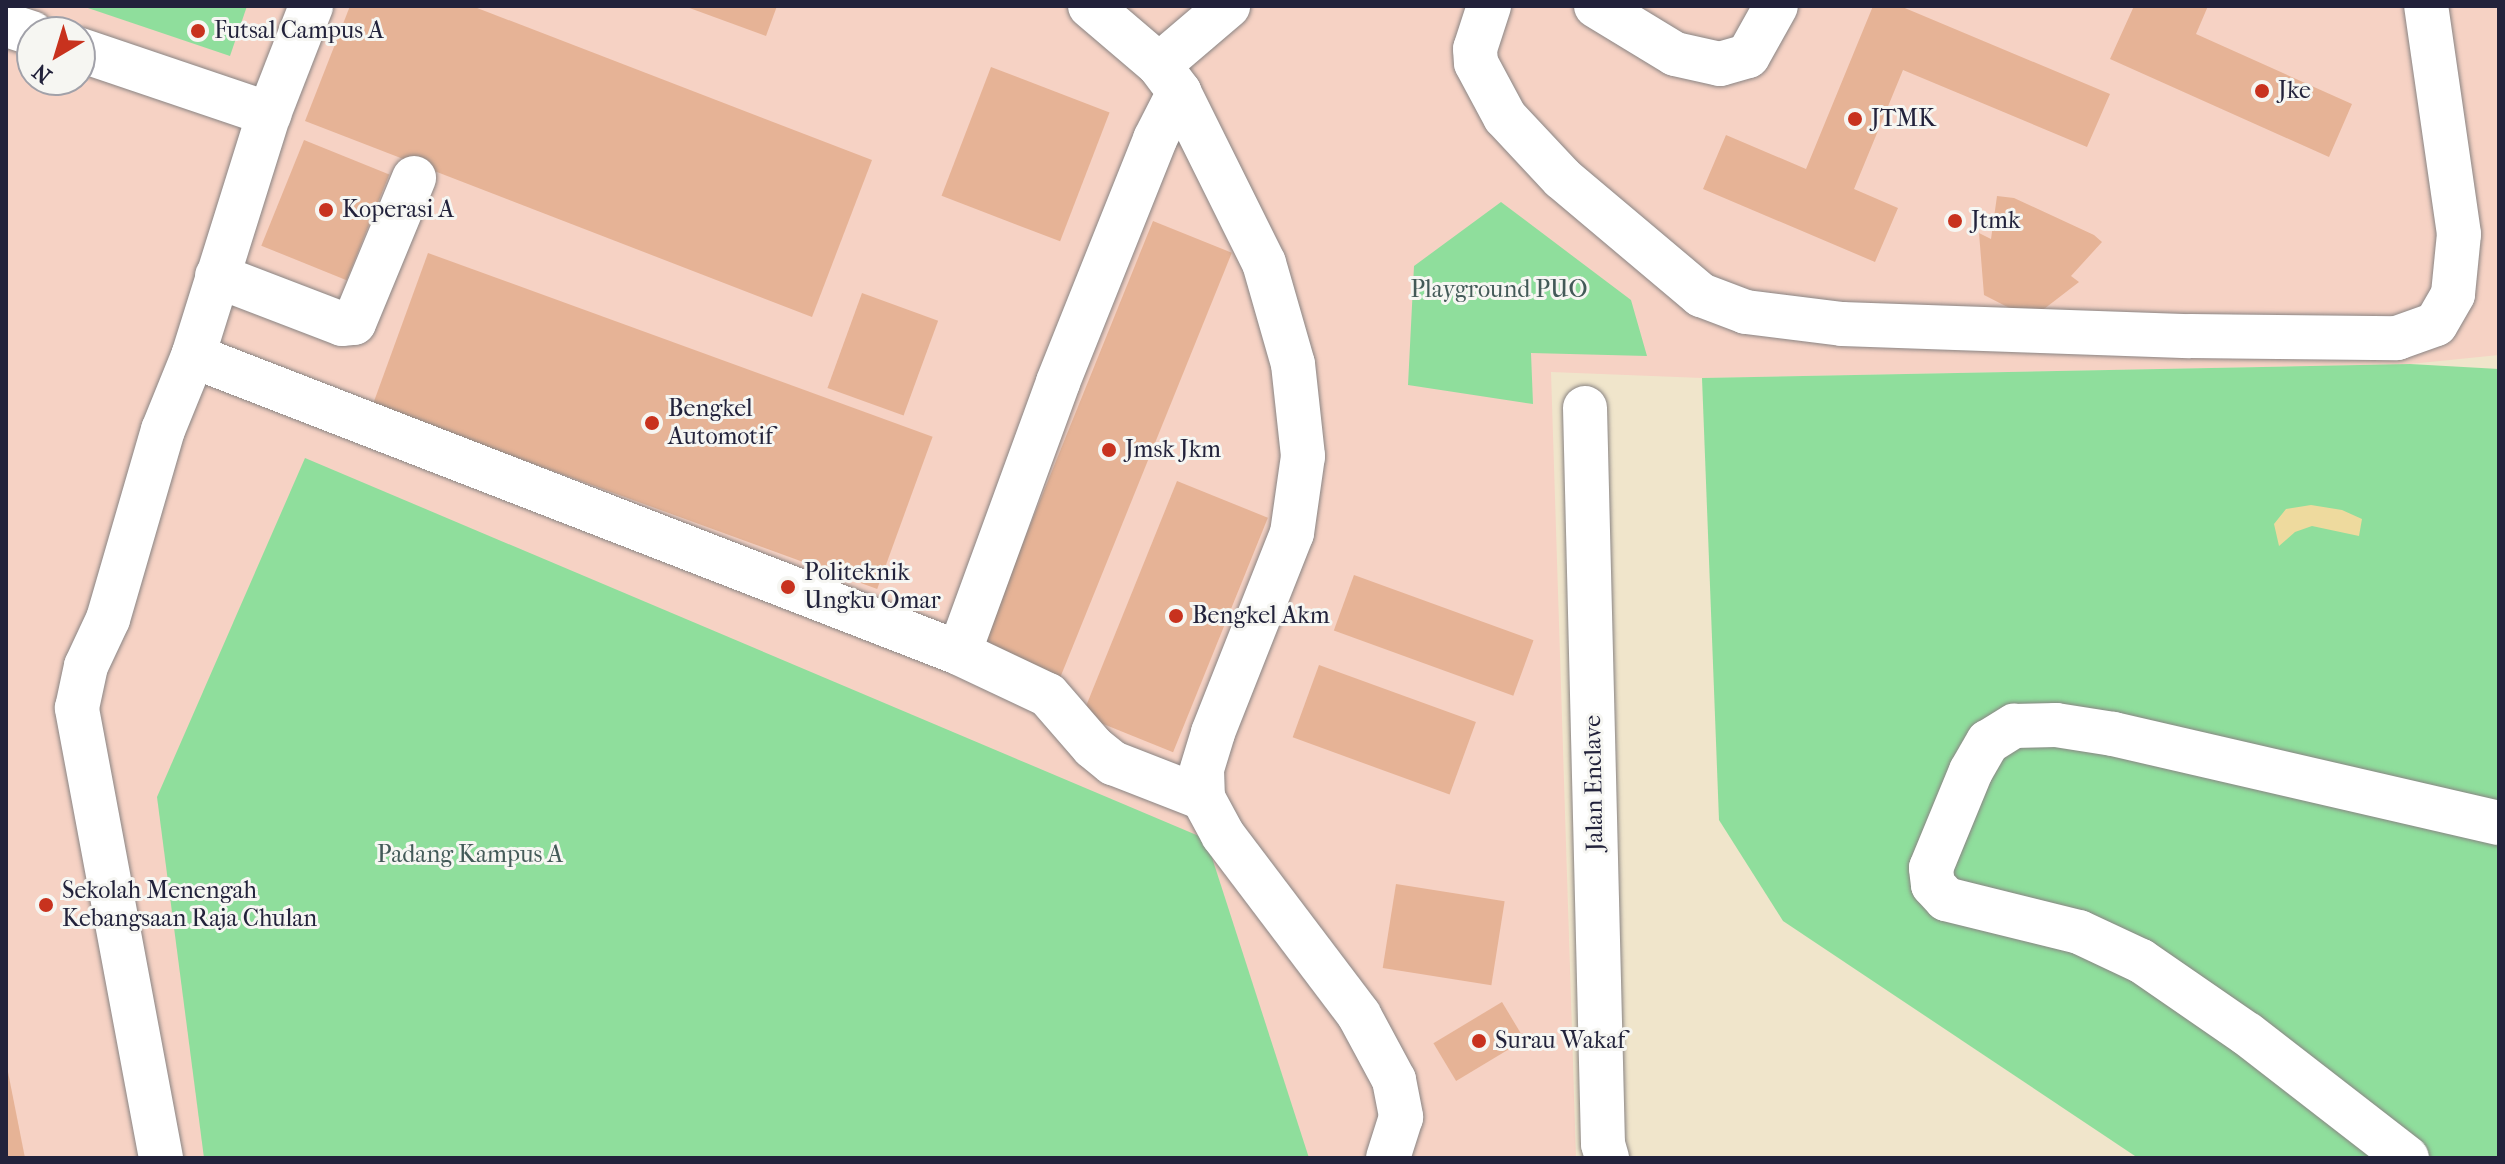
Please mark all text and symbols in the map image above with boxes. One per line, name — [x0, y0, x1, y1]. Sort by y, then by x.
north arrow — [16, 16, 96, 96]
place label: Futsal Campus A — [214, 17, 384, 45]
marker: Futsal Campus A — [189, 22, 207, 40]
text: N — [28, 58, 57, 89]
place label: Jke — [2278, 77, 2311, 105]
marker: Jke — [2253, 82, 2271, 100]
place label: JTMK — [1871, 105, 1936, 133]
marker: JTMK — [1846, 110, 1864, 128]
place label: Koperasi A — [342, 196, 454, 224]
marker: Koperasi A — [317, 201, 335, 219]
place label: Jtmk — [1971, 207, 2020, 235]
marker: Jtmk — [1946, 212, 1964, 230]
park label: Playground PUO — [1411, 276, 1587, 304]
place label: Bengkel Automotif — [668, 395, 773, 451]
marker: Bengkel Automotif — [643, 414, 661, 432]
place label: Jmsk Jkm — [1125, 436, 1221, 464]
marker: Jmsk Jkm — [1100, 441, 1118, 459]
place label: Politeknik Ungku Omar — [804, 559, 941, 615]
marker: Politeknik Ungku Omar — [779, 578, 797, 596]
place label: Bengkel Akm — [1192, 602, 1330, 630]
marker: Bengkel Akm — [1167, 607, 1185, 625]
street label: Jalan Enclave — [1578, 715, 1610, 851]
park label: Padang Kampus A — [377, 841, 563, 869]
place label: Sekolah Menengah Kebangsaan Raja Chulan — [62, 877, 317, 933]
marker: Sekolah Menengah Kebangsaan Raja Chulan — [37, 896, 55, 914]
place label: Surau Wakaf — [1495, 1027, 1625, 1055]
marker: Surau Wakaf — [1470, 1032, 1488, 1050]

